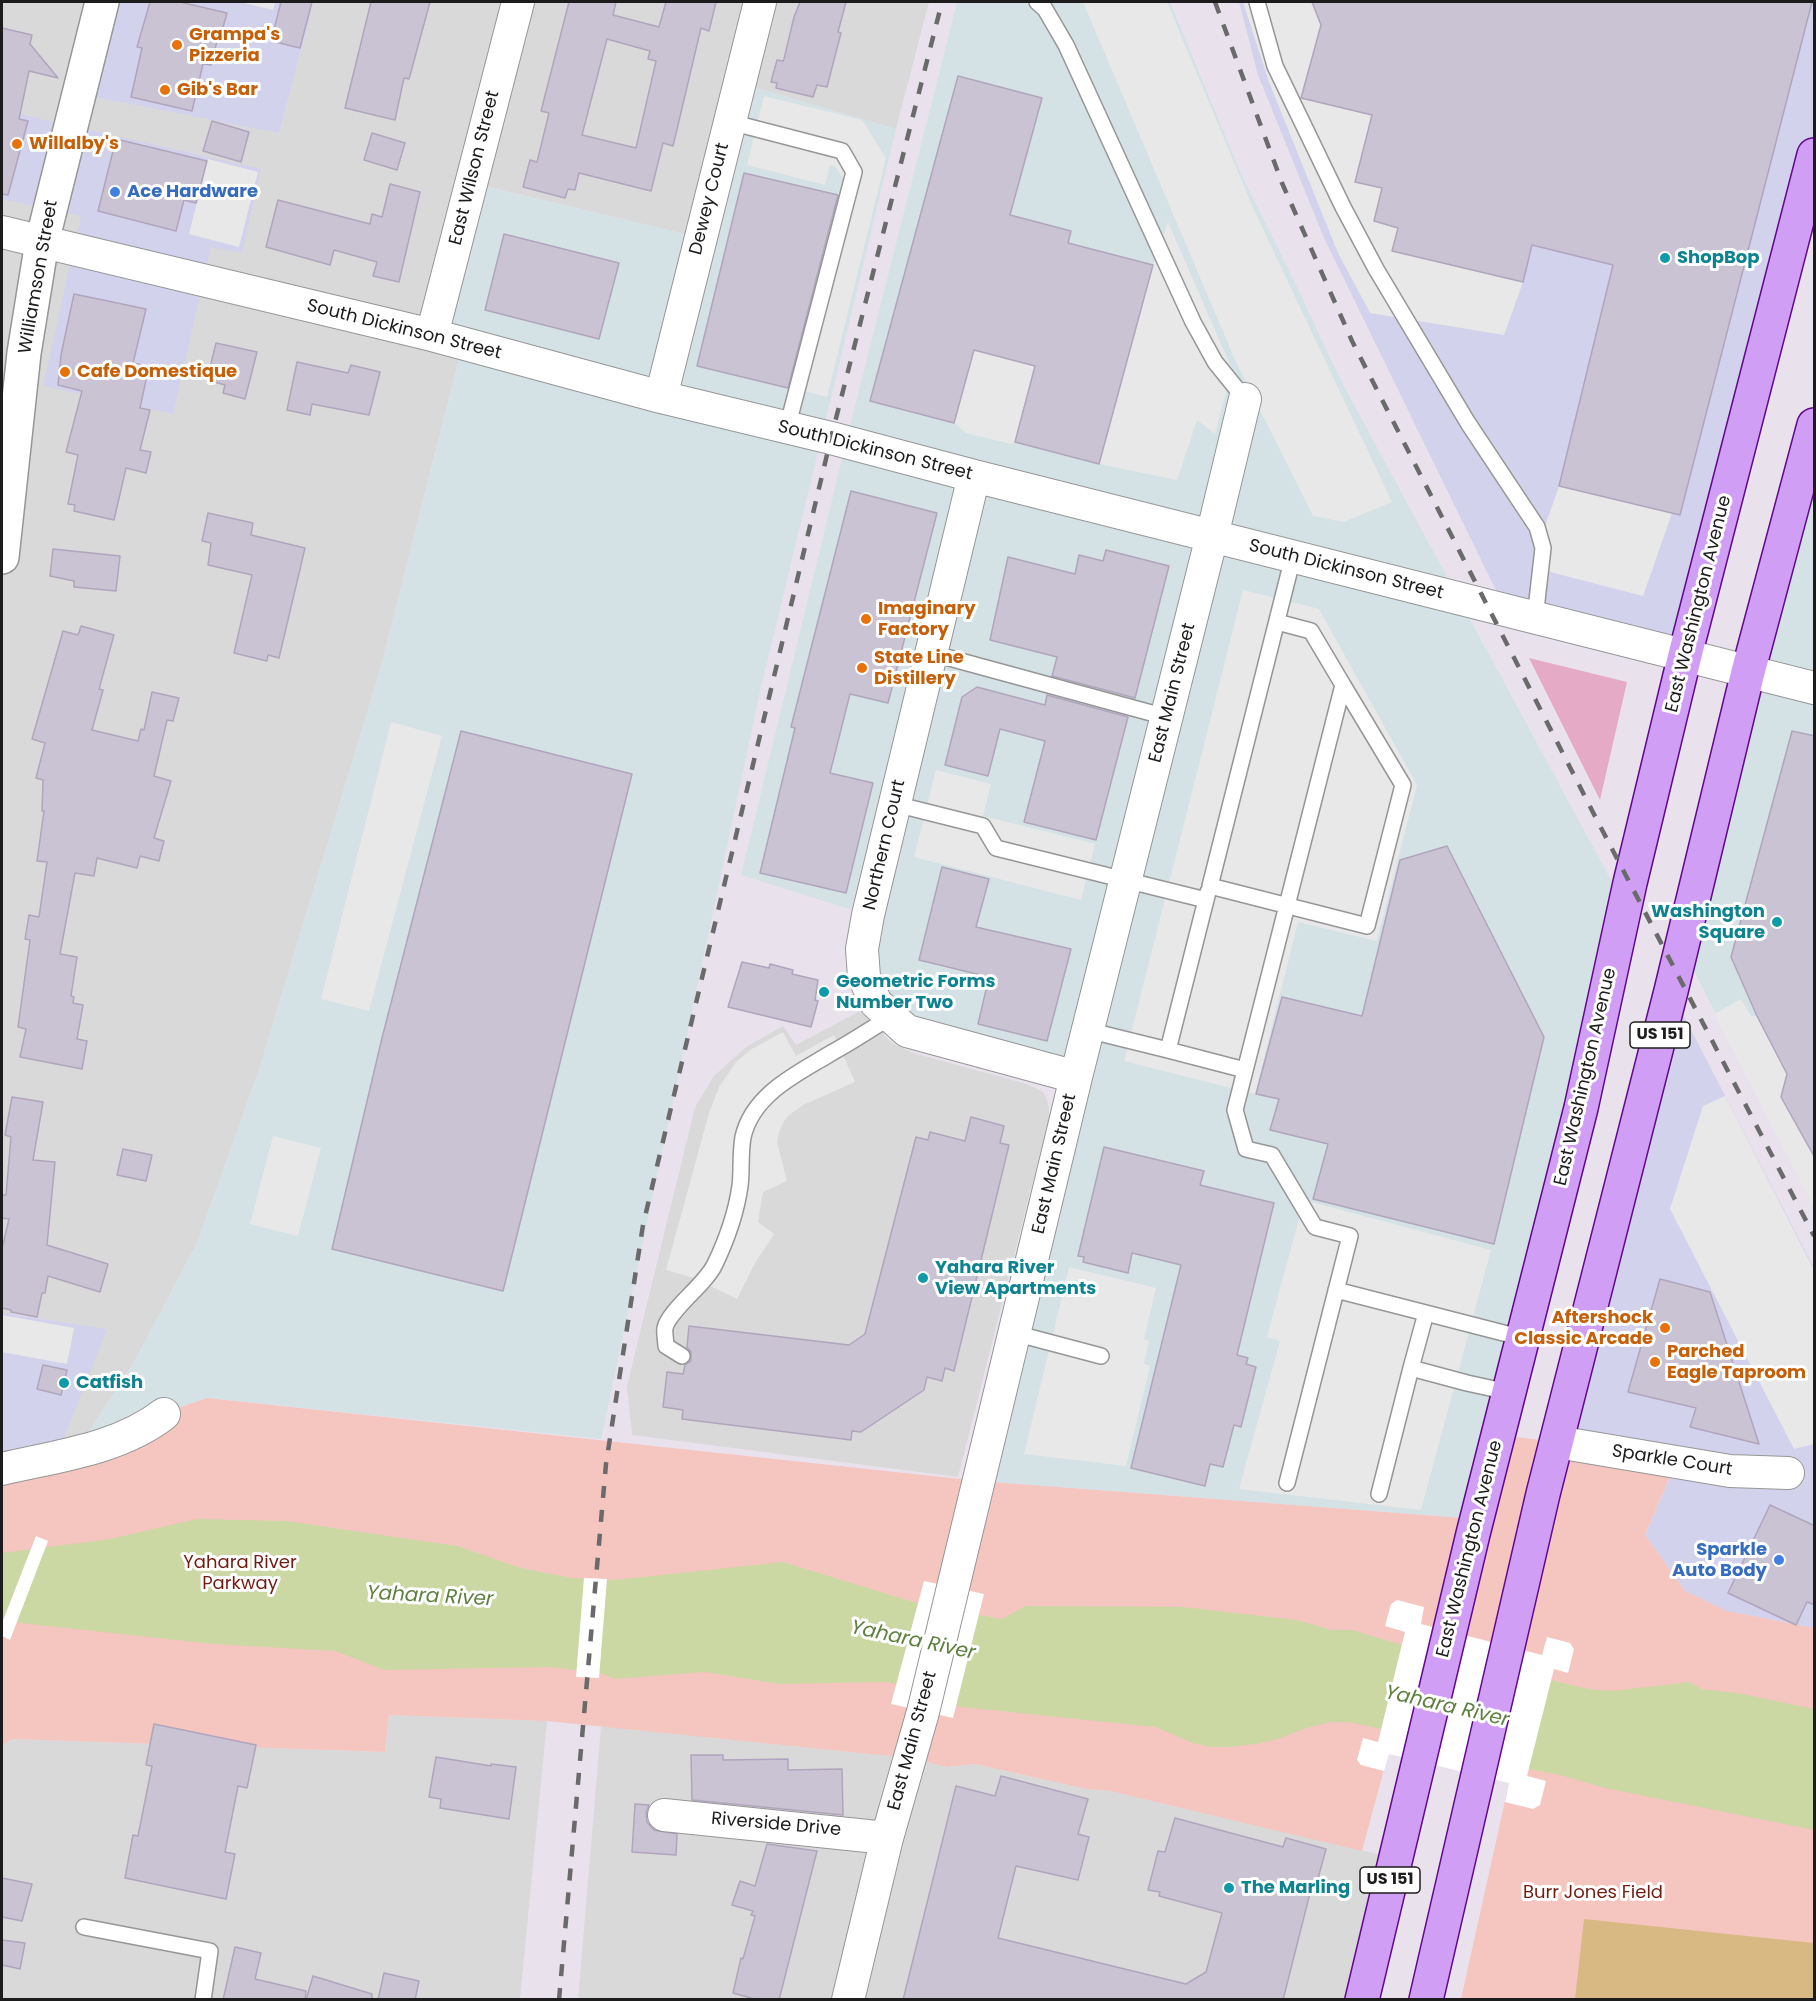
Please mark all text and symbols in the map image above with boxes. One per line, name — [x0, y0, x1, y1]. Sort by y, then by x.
place label: Grampa's Pizzeria — [189, 24, 280, 66]
marker: Grampa's Pizzeria — [170, 38, 184, 52]
place label: Gib's Bar — [177, 79, 258, 101]
marker: Gib's Bar — [158, 83, 172, 97]
street label: East Wilson Street — [445, 88, 505, 248]
place label: Willalby's — [29, 133, 119, 155]
marker: Willalby's — [10, 137, 24, 151]
street label: Dewey Court — [686, 141, 734, 257]
place label: Ace Hardware — [127, 181, 258, 203]
marker: Ace Hardware — [108, 185, 122, 199]
street label: Williamson Street — [15, 198, 63, 356]
place label: ShopBop — [1677, 247, 1759, 269]
marker: ShopBop — [1658, 251, 1672, 265]
street label: South Dickinson Street — [304, 295, 504, 365]
place label: Cafe Domestique — [77, 361, 237, 383]
marker: Cafe Domestique — [58, 365, 72, 379]
street label: South Dickinson Street — [775, 416, 975, 486]
street label: East Washington Avenue — [1662, 493, 1736, 715]
street label: South Dickinson Street — [1246, 535, 1446, 605]
place label: Imaginary Factory — [878, 598, 976, 640]
marker: Imaginary Factory — [859, 612, 873, 626]
street label: East Main Street — [1145, 621, 1201, 765]
place label: State Line Distillery — [874, 647, 964, 690]
marker: State Line Distillery — [855, 661, 869, 675]
street label: Northern Court — [859, 778, 911, 912]
place label: Washington Square — [1651, 901, 1765, 944]
marker: Washington Square — [1770, 915, 1784, 929]
street label: East Washington Avenue — [1550, 966, 1622, 1188]
place label: Geometric Forms Number Two — [836, 971, 996, 1014]
marker: Geometric Forms Number Two — [817, 985, 831, 999]
road number: US 151 — [1630, 1022, 1690, 1048]
street label: East Main Street — [1028, 1092, 1082, 1236]
place label: Yahara River View Apartments — [935, 1257, 1096, 1300]
marker: Yahara River View Apartments — [916, 1271, 930, 1285]
place label: Aftershock Classic Arcade — [1514, 1307, 1653, 1350]
marker: Aftershock Classic Arcade — [1658, 1321, 1672, 1335]
place label: Parched Eagle Taproom — [1667, 1341, 1806, 1384]
marker: Parched Eagle Taproom — [1648, 1355, 1662, 1369]
place label: Catfish — [76, 1372, 143, 1394]
marker: Catfish — [57, 1376, 71, 1390]
street label: East Washington Avenue — [1433, 1438, 1507, 1660]
street label: Sparkle Court — [1610, 1441, 1734, 1481]
place label: Sparkle Auto Body — [1672, 1539, 1767, 1582]
park label: Yahara River Parkway — [183, 1552, 297, 1594]
marker: Sparkle Auto Body — [1772, 1553, 1786, 1567]
water label: Yahara River — [366, 1582, 494, 1612]
water label: Yahara River — [849, 1616, 977, 1666]
street label: East Main Street — [884, 1669, 942, 1813]
water label: Yahara River — [1383, 1681, 1511, 1733]
street label: Riverside Drive — [710, 1809, 842, 1841]
road number: US 151 — [1360, 1867, 1420, 1893]
place label: The Marling — [1241, 1877, 1350, 1899]
marker: The Marling — [1222, 1881, 1236, 1895]
park label: Burr Jones Field — [1523, 1882, 1663, 1904]

